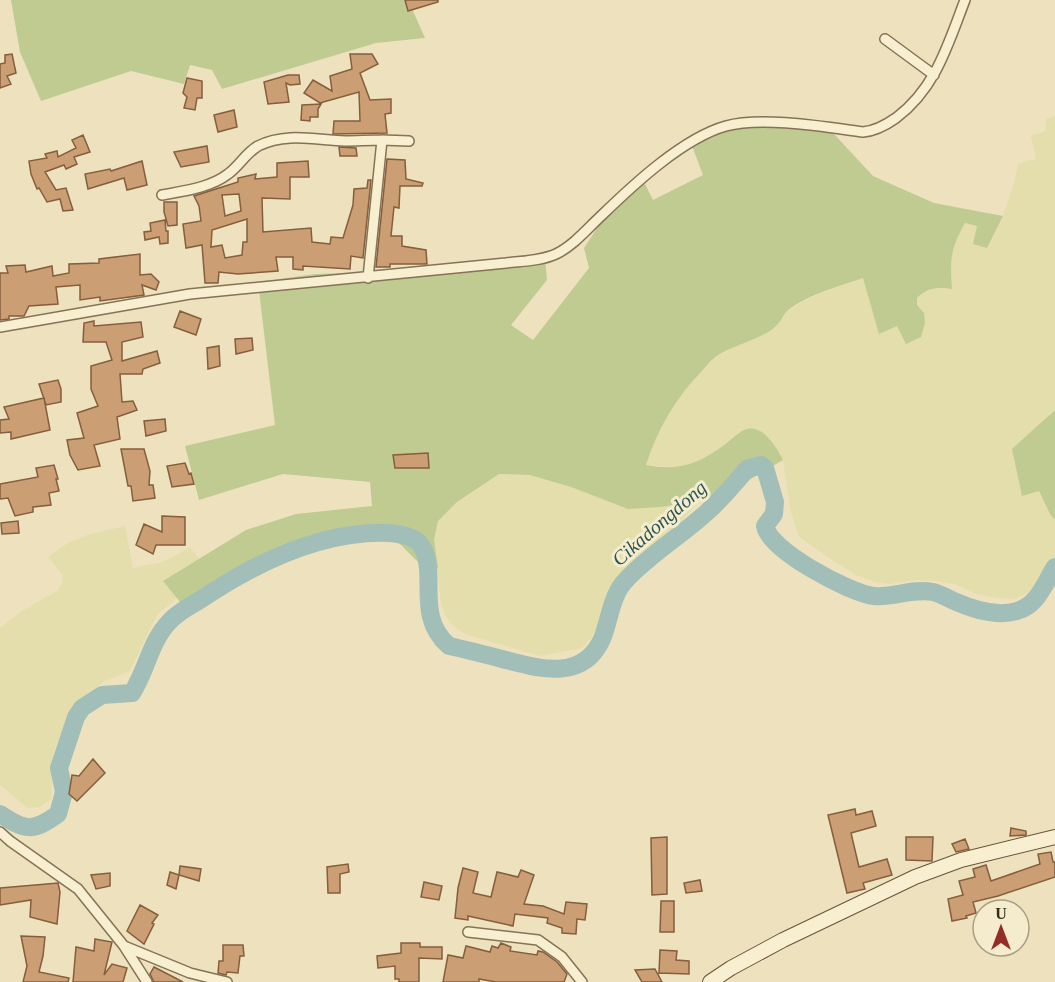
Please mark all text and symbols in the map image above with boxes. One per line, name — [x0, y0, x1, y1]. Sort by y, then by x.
water label: Cikadongdong — [607, 476, 711, 571]
north arrow — [971, 898, 1031, 958]
text: U — [995, 905, 1007, 922]

